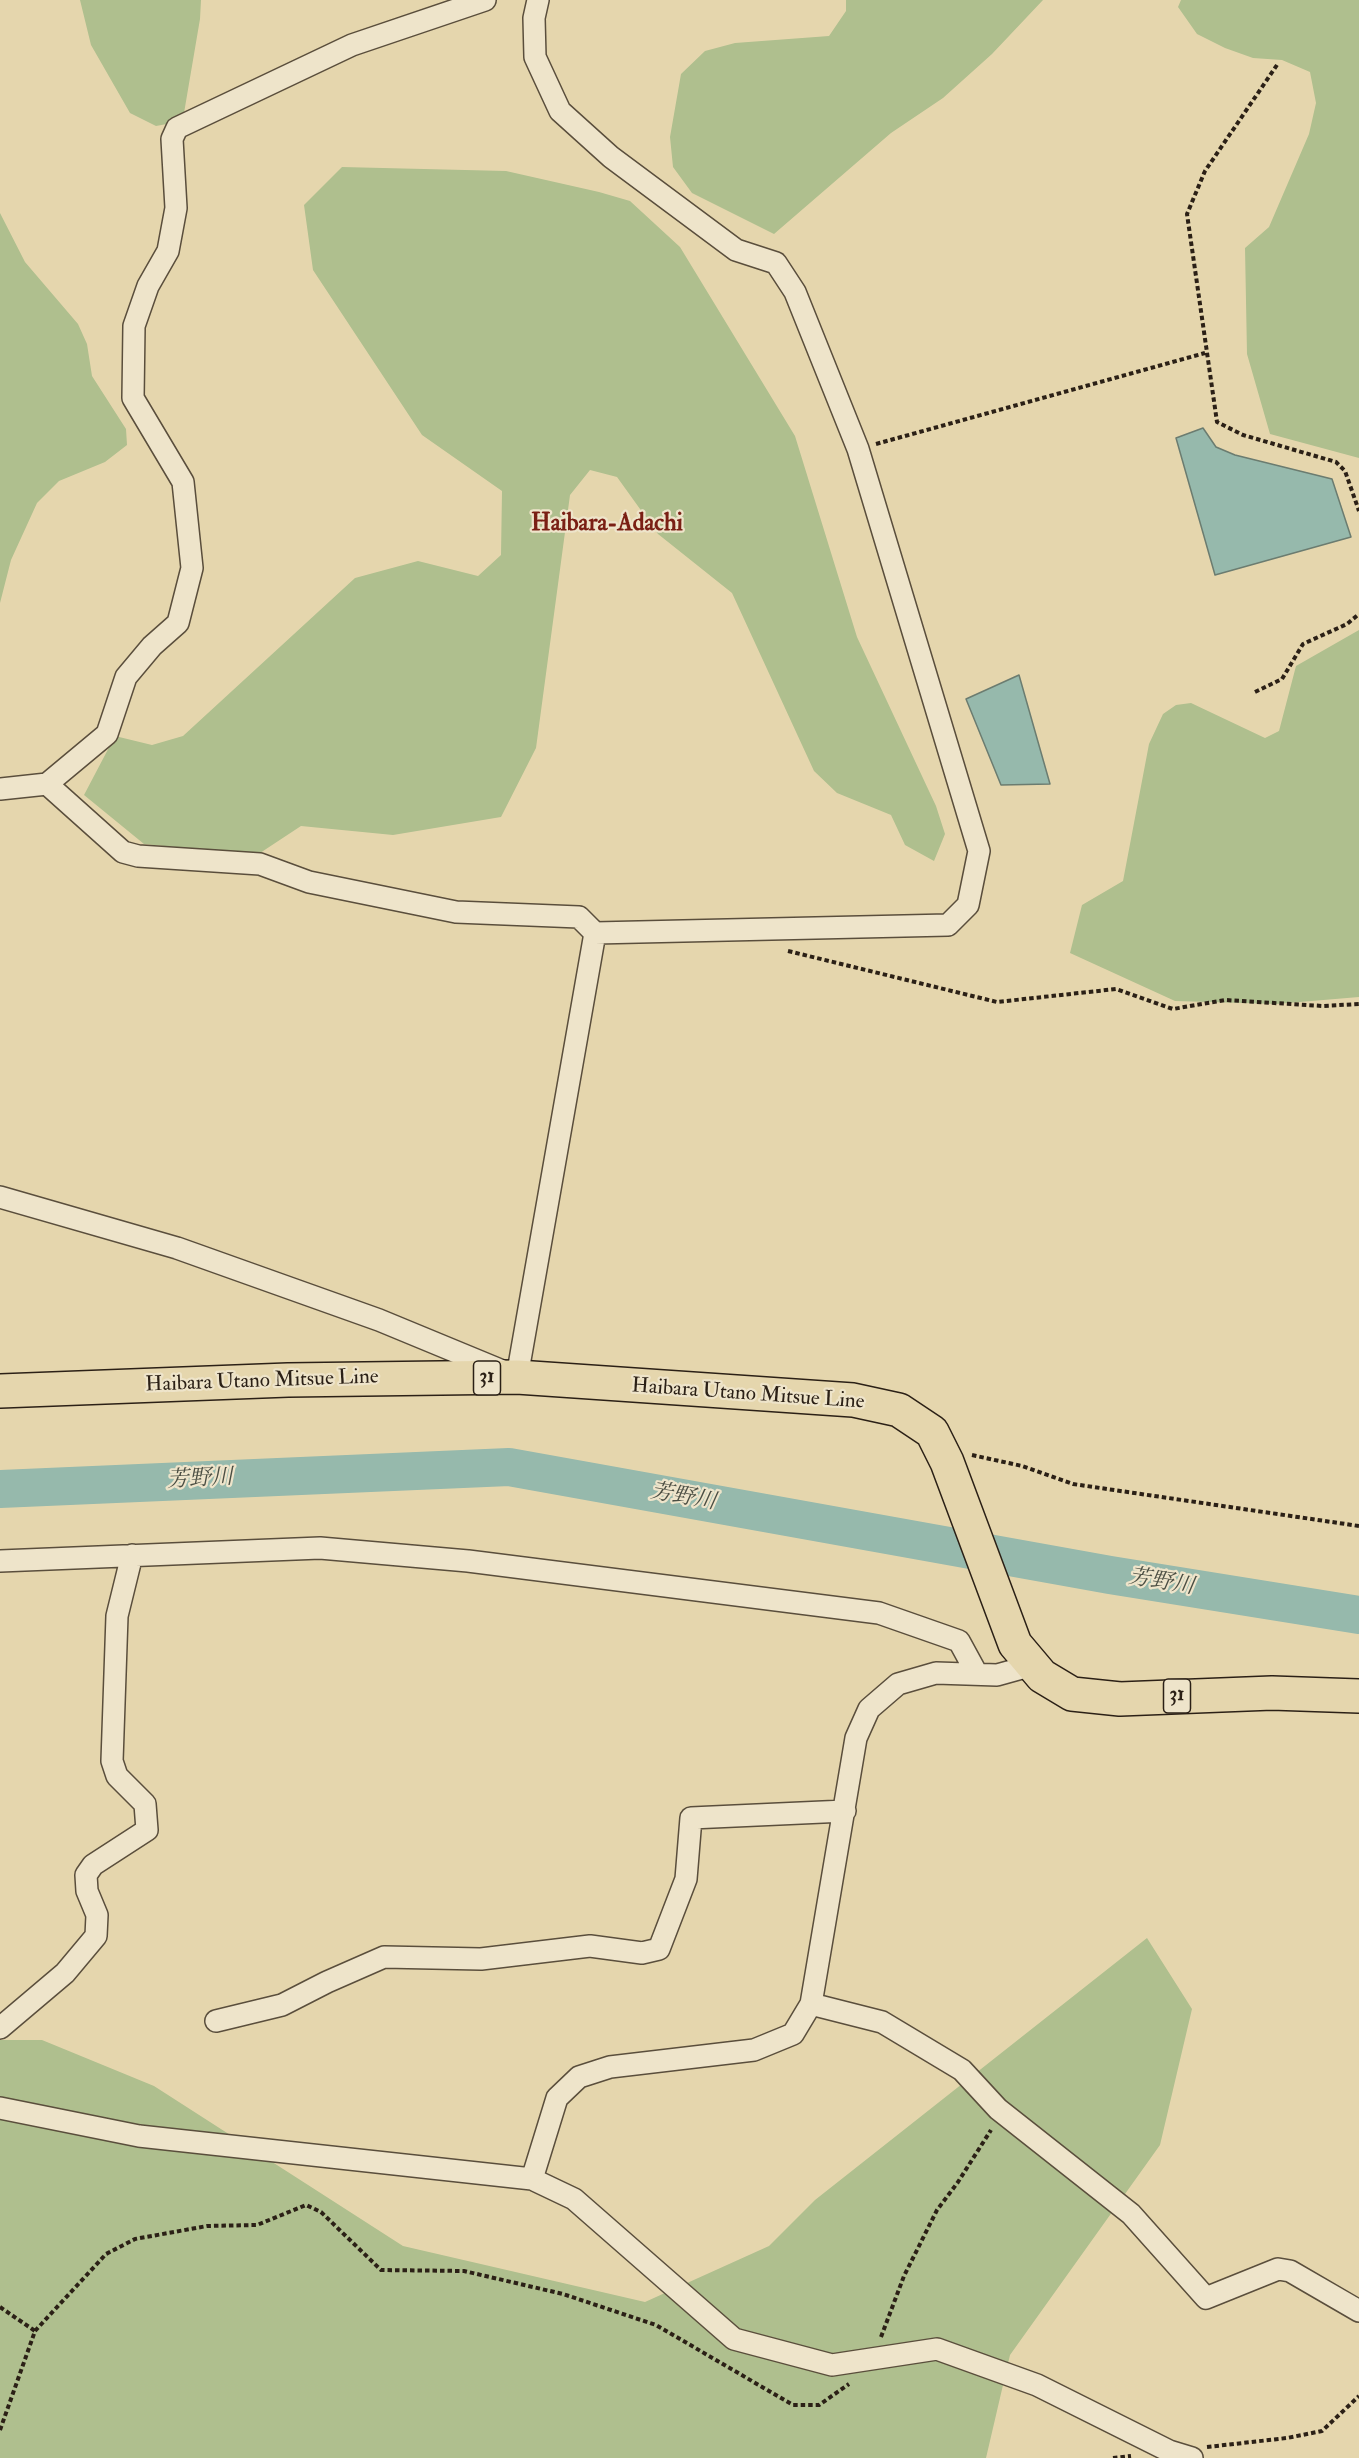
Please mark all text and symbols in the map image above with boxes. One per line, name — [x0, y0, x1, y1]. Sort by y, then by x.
district label: Haibara-Adachi — [531, 511, 683, 539]
road number: 31 — [474, 1361, 500, 1395]
street label: Haibara Utano Mitsue Line — [145, 1365, 379, 1399]
street label: Haibara Utano Mitsue Line — [631, 1374, 865, 1416]
water label: 芳野川 — [166, 1465, 234, 1495]
water label: 芳野川 — [648, 1479, 718, 1517]
water label: 芳野川 — [1126, 1565, 1196, 1601]
road number: 31 — [1164, 1679, 1190, 1713]

